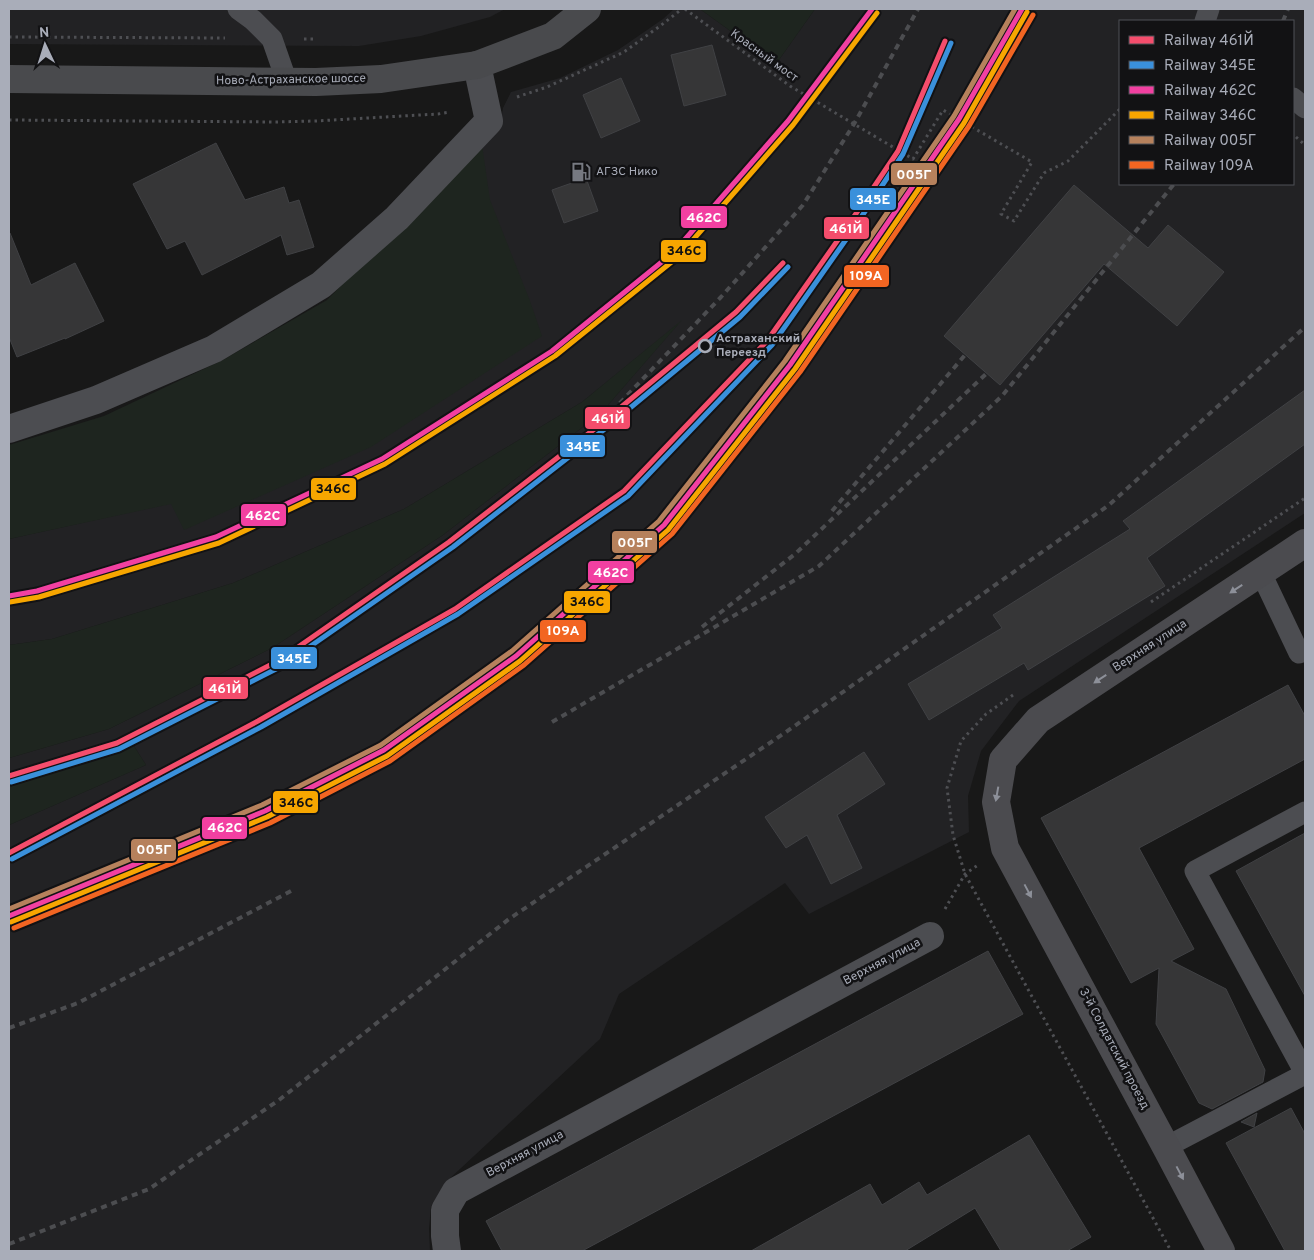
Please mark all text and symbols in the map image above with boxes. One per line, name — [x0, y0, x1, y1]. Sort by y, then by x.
north arrow — [20, 20, 70, 70]
legend — [1119, 20, 1294, 185]
text: N — [39, 25, 50, 42]
street label: Красный мост — [727, 26, 802, 86]
text: Railway 461Й — [1164, 30, 1254, 51]
text: Railway 345Е — [1164, 57, 1256, 76]
street label: Ново-Астраханское шоссе — [216, 71, 366, 89]
text: Railway 462С — [1164, 82, 1257, 101]
text: Railway 346С — [1164, 107, 1256, 126]
text: Railway 005Г — [1164, 132, 1256, 151]
text: Railway 109А — [1164, 157, 1254, 176]
fuel station icon: АГЗС Нико — [570, 161, 592, 183]
line badge: 005Г — [890, 162, 938, 186]
place label: АГЗС Нико — [596, 164, 658, 180]
text: 005Г — [896, 167, 932, 184]
line badge: 345Е — [849, 187, 897, 211]
text: 345Е — [856, 192, 891, 209]
line badge: 462С — [680, 205, 728, 229]
text: 462С — [686, 210, 722, 227]
line badge: 461Й — [823, 216, 870, 240]
text: 461Й — [829, 220, 863, 238]
line badge: 346С — [660, 239, 707, 263]
text: 346С — [667, 243, 702, 260]
line badge: 109А — [843, 264, 890, 288]
text: 109А — [849, 268, 883, 285]
place label: Астраханский Переезд — [716, 331, 800, 361]
marker: Астраханский Переезд — [698, 339, 712, 353]
line badge: 461Й — [584, 406, 631, 430]
text: 461Й — [591, 410, 625, 428]
line badge: 345Е — [559, 434, 606, 458]
text: 345Е — [566, 439, 601, 456]
line badge: 346С — [310, 477, 357, 501]
text: 346С — [316, 481, 351, 498]
line badge: 462С — [240, 503, 287, 527]
text: 462С — [245, 508, 281, 525]
line badge: 005Г — [611, 530, 658, 554]
text: 005Г — [617, 535, 653, 552]
line badge: 462С — [587, 560, 635, 584]
text: 462С — [593, 565, 629, 582]
one-way arrow — [1229, 585, 1242, 594]
line badge: 346С — [563, 590, 611, 614]
text: 346С — [570, 594, 605, 611]
street label: Верхняя улица — [1110, 616, 1190, 676]
line badge: 109А — [539, 619, 587, 643]
text: 109А — [546, 623, 580, 640]
line badge: 345Е — [270, 646, 318, 670]
text: 345Е — [277, 651, 312, 668]
one-way arrow — [1093, 674, 1107, 684]
line badge: 461Й — [202, 676, 249, 700]
text: 461Й — [208, 680, 242, 698]
one-way arrow — [993, 787, 1001, 803]
line badge: 346С — [272, 790, 319, 814]
text: 346С — [279, 795, 314, 812]
line badge: 462С — [201, 816, 248, 840]
text: 462С — [207, 820, 243, 837]
line badge: 005Г — [130, 838, 177, 862]
text: 005Г — [136, 842, 172, 859]
one-way arrow — [1024, 885, 1033, 898]
street label: Верхняя улица — [841, 935, 923, 989]
street label: 3-й Солдатский проезд — [1075, 986, 1153, 1113]
street label: Верхняя улица — [484, 1127, 566, 1181]
one-way arrow — [1176, 1166, 1184, 1180]

